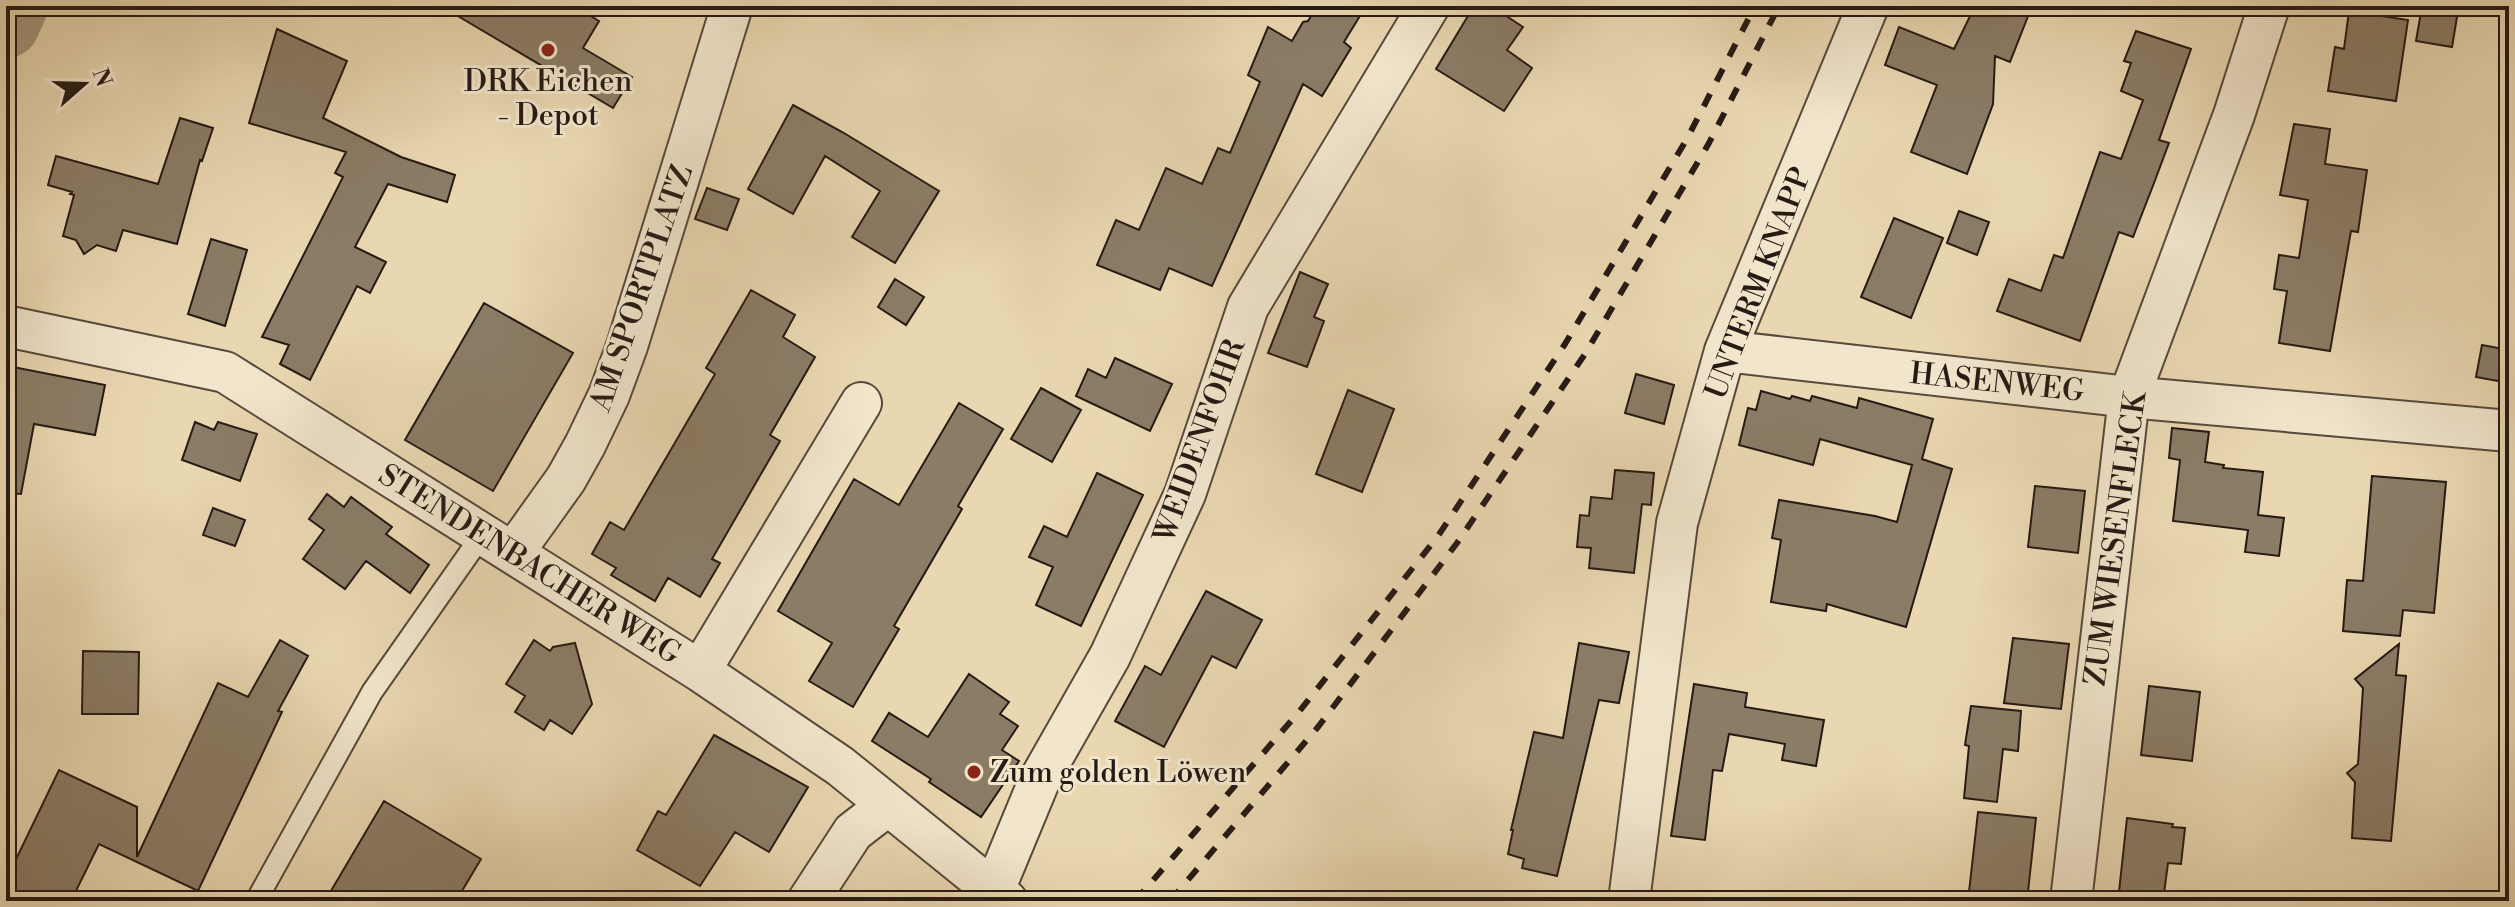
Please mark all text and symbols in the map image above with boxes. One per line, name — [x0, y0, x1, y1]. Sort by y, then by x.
marker: DRK Eichen - Depot — [539, 41, 557, 59]
north arrow — [44, 44, 124, 124]
place label: DRK Eichen - Depot — [464, 63, 632, 135]
text: N — [86, 65, 117, 91]
street label: AM SPORTPLATZ — [582, 160, 702, 418]
street label: UNTERM KNAPP — [1697, 162, 1821, 405]
street label: WEIDENFOHR — [1145, 333, 1255, 549]
street label: HASENWEG — [1908, 355, 2086, 411]
street label: ZUM WIESENFLECK — [2077, 388, 2156, 688]
street label: STENDENBACHER WEG — [371, 456, 688, 674]
place label: Zum golden Löwen — [990, 754, 1246, 792]
marker: Zum golden Löwen — [965, 763, 983, 781]

